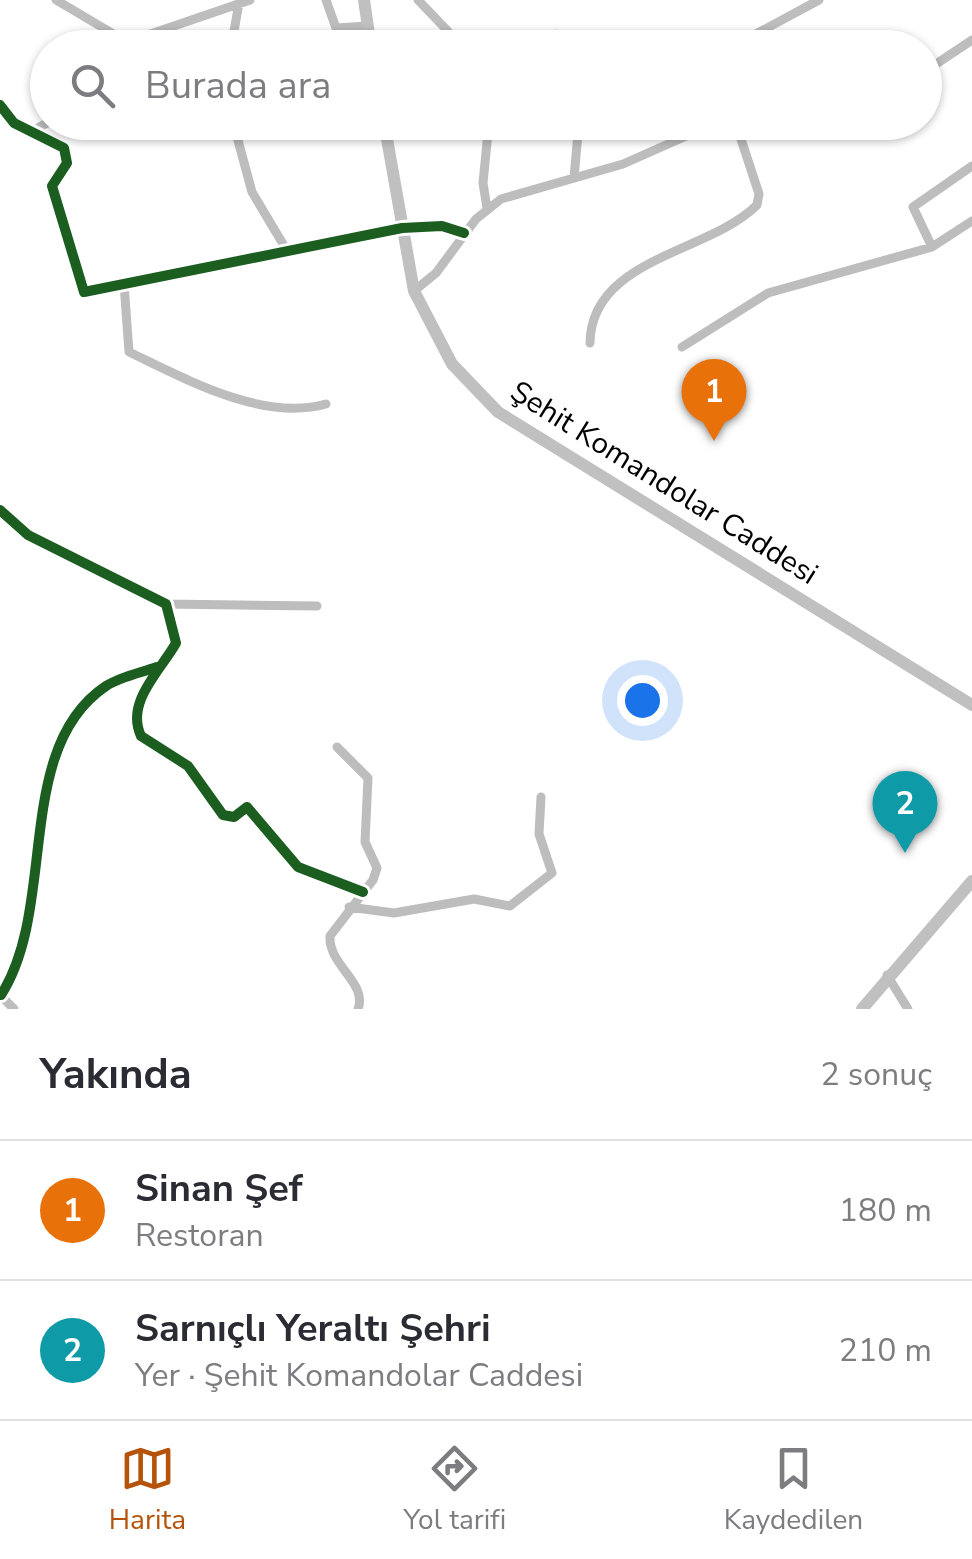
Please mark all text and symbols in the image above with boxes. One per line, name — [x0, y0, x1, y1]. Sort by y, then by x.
search box — [30, 30, 942, 140]
icon: search — [65, 58, 120, 113]
text: Burada ara — [145, 60, 331, 111]
pin: 1 — [682, 358, 746, 441]
street label: Şehit Komandolar Caddesi — [502, 371, 826, 595]
your location — [617, 675, 668, 726]
pin: 2 — [872, 770, 938, 853]
text: Yakında — [40, 1046, 192, 1103]
text: 2 sonuç — [820, 1053, 932, 1096]
text: Sinan Şef — [135, 1163, 303, 1214]
text: 1 — [63, 1189, 82, 1232]
text: 180 m — [839, 1189, 932, 1232]
text: Restoran — [135, 1214, 264, 1257]
text: Sarnıçlı Yeraltı Şehri — [135, 1303, 491, 1354]
text: 2 — [63, 1329, 82, 1372]
text: 210 m — [839, 1329, 932, 1372]
text: Yer · Şehit Komandolar Caddesi — [135, 1354, 583, 1397]
tab: Harita — [109, 1441, 186, 1539]
tab: Yol tarifi — [404, 1441, 506, 1539]
tab: Kaydedilen — [724, 1441, 863, 1539]

